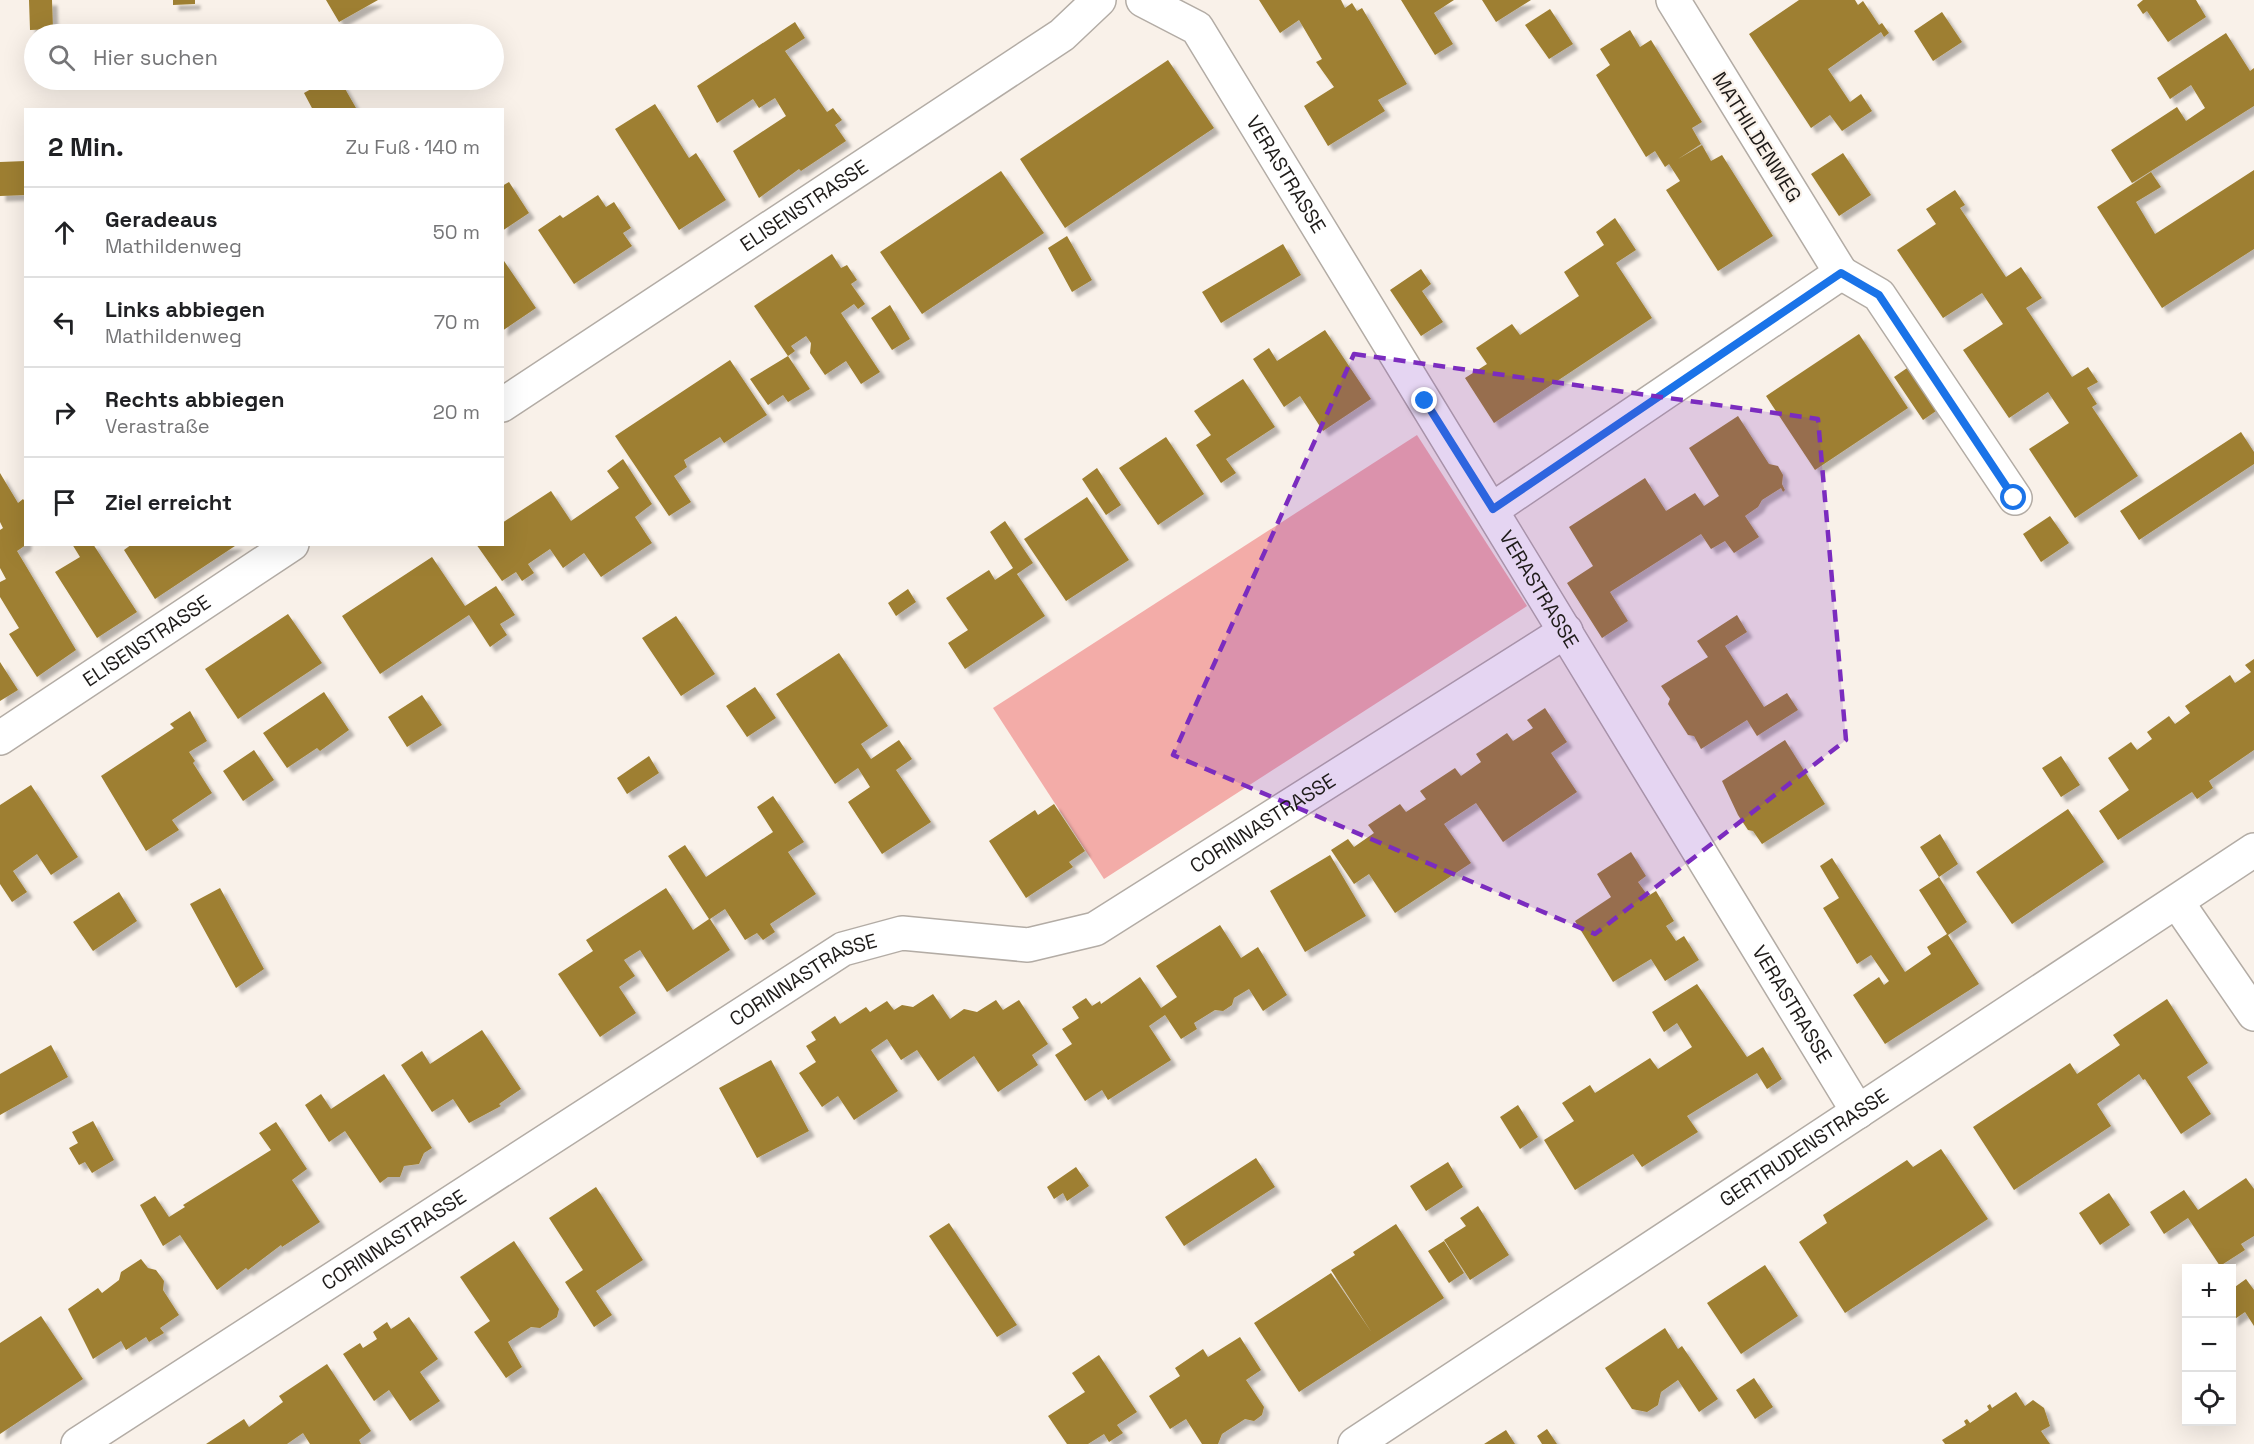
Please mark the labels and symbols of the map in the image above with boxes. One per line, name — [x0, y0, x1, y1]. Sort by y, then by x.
street label: MATHILDENWEG — [1707, 67, 1807, 207]
street label: VERASTRASSE — [1240, 110, 1332, 238]
street label: ELISENSTRASSE — [735, 154, 873, 257]
route end — [1411, 387, 1437, 413]
route start — [2000, 484, 2026, 510]
street label: VERASTRASSE — [1493, 525, 1585, 653]
street label: ELISENSTRASSE — [78, 589, 216, 692]
street label: CORINNASTRASSE — [1185, 767, 1340, 879]
street label: CORINNASTRASSE — [724, 927, 880, 1032]
street label: VERASTRASSE — [1746, 940, 1838, 1068]
street label: GERTRUDENSTRASSE — [1715, 1082, 1893, 1213]
street label: CORINNASTRASSE — [316, 1183, 471, 1296]

